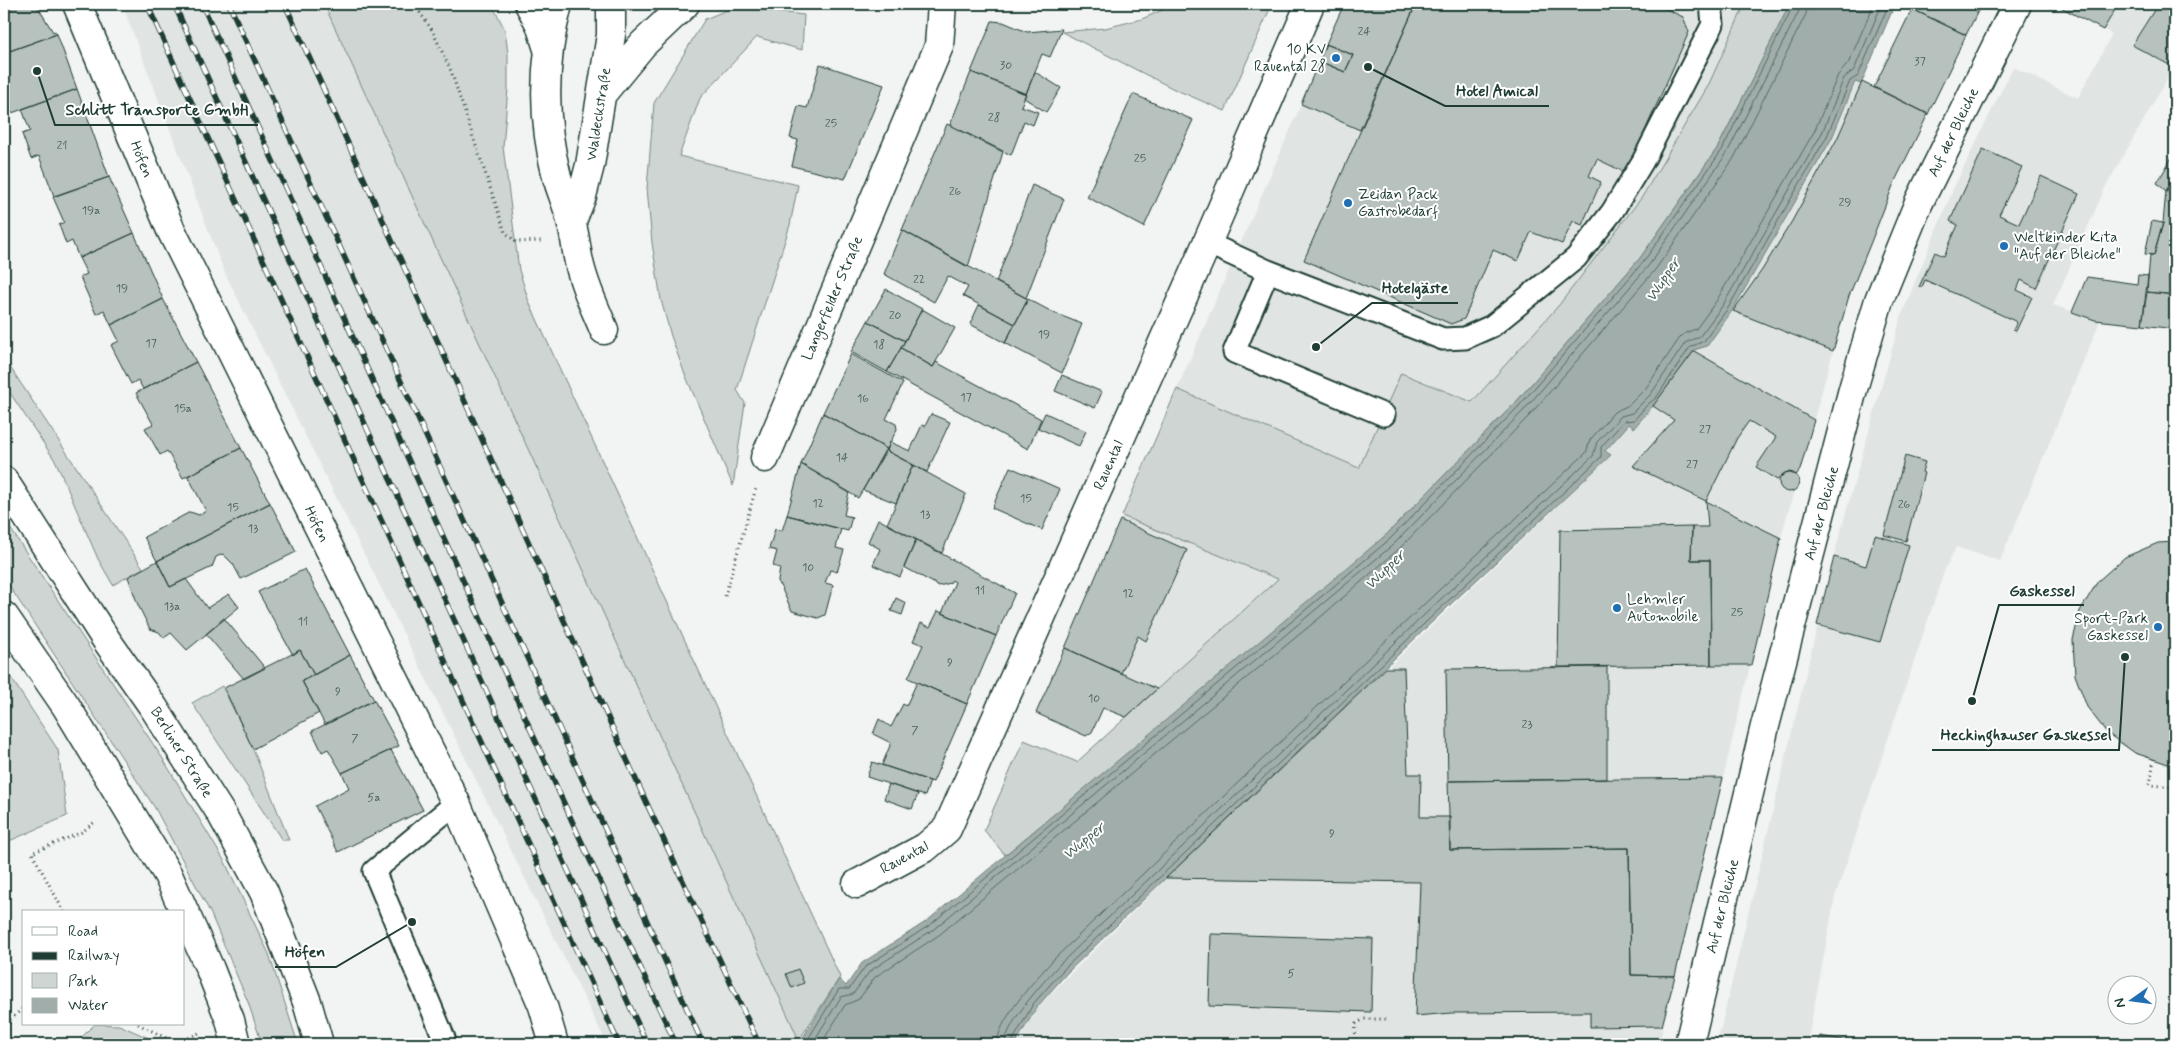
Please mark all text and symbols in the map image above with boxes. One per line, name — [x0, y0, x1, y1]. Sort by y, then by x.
house number: 24 — [1357, 24, 1371, 40]
place label: 10 KV Rauental 28 — [1254, 40, 1326, 77]
marker: 10 KV Rauental 28 — [1330, 52, 1342, 64]
house number: 37 — [1914, 54, 1926, 70]
house number: 30 — [1000, 58, 1012, 74]
street label: Waldeckstraße — [582, 66, 616, 162]
callout: Hotel Amical — [1445, 75, 1549, 106]
text: Hotel Amical — [1456, 81, 1538, 102]
street label: Auf der Bleiche — [1924, 85, 1984, 180]
callout: Schlitt Transporte GmbH — [55, 94, 258, 125]
text: Schlitt Transporte GmbH — [66, 100, 249, 121]
house number: 28 — [988, 110, 1000, 126]
house number: 25 — [825, 116, 837, 132]
house number: 21 — [56, 138, 68, 154]
street label: Höfen — [125, 138, 157, 181]
house number: 25 — [1134, 151, 1146, 167]
house number: 26 — [949, 184, 962, 200]
place label: Zeidan Pack Gastrobedarf — [1358, 185, 1439, 222]
house number: 29 — [1838, 195, 1852, 211]
marker: Zeidan Pack Gastrobedarf — [1342, 197, 1354, 209]
house number: 19a — [82, 203, 100, 219]
place label: Weltkinder Kita "Auf der Bleiche" — [2014, 228, 2121, 265]
street label: Langerfelder Straße — [798, 233, 869, 364]
marker: Weltkinder Kita "Auf der Bleiche" — [1998, 240, 2010, 252]
water label: Wupper — [1641, 252, 1687, 306]
house number: 22 — [913, 272, 925, 288]
callout: Hotelgäste — [1372, 272, 1458, 303]
text: Hotelgäste — [1382, 278, 1448, 300]
house number: 19 — [116, 281, 128, 297]
house number: 20 — [889, 308, 902, 324]
house number: 19 — [1038, 327, 1050, 343]
house number: 17 — [145, 336, 157, 352]
house number: 18 — [873, 337, 885, 353]
house number: 17 — [960, 390, 972, 406]
house number: 16 — [857, 391, 869, 407]
house number: 15a — [174, 401, 192, 417]
house number: 27 — [1699, 422, 1711, 438]
street label: Rauental — [1089, 437, 1129, 493]
house number: 14 — [836, 450, 848, 466]
house number: 27 — [1686, 457, 1698, 473]
street label: Auf der Bleiche — [1800, 464, 1844, 563]
house number: 15 — [1020, 491, 1032, 507]
house number: 12 — [812, 496, 824, 512]
house number: 26 — [1898, 497, 1911, 513]
house number: 15 — [227, 500, 239, 516]
street label: Höfen — [299, 503, 333, 546]
house number: 13 — [920, 507, 930, 523]
house number: 13 — [248, 521, 258, 537]
water label: Wupper — [1360, 544, 1412, 595]
house number: 10 — [802, 560, 814, 576]
callout: Gaskessel — [1999, 574, 2084, 605]
text: Gaskessel — [2009, 581, 2075, 602]
house number: 11 — [975, 583, 985, 599]
house number: 12 — [1122, 586, 1134, 602]
place label: Lehmler Automobile — [1627, 590, 1699, 627]
house number: 13a — [164, 599, 180, 615]
marker: Lehmler Automobile — [1611, 602, 1623, 614]
house number: 25 — [1731, 605, 1743, 621]
place label: Sport-Park Gaskessel — [2074, 609, 2148, 646]
house number: 11 — [298, 614, 308, 630]
marker: Sport-Park Gaskessel — [2152, 621, 2164, 633]
house number: 9 — [947, 655, 953, 671]
house number: 9 — [335, 684, 341, 700]
house number: 10 — [1088, 691, 1100, 707]
street label: Berliner Straße — [145, 703, 217, 802]
house number: 23 — [1522, 717, 1532, 733]
callout: Heckinghauser Gaskessel — [1932, 719, 2119, 750]
house number: 7 — [911, 723, 919, 739]
text: Heckinghauser Gaskessel — [1940, 725, 2112, 748]
house number: 7 — [351, 731, 359, 747]
house number: 5a — [367, 790, 381, 806]
water label: Wupper — [1058, 816, 1111, 865]
house number: 9 — [1329, 826, 1335, 842]
street label: Rauental — [877, 836, 932, 879]
street label: Auf der Bleiche — [1702, 857, 1744, 956]
legend — [22, 910, 185, 1026]
text: Road — [68, 922, 98, 942]
callout: Höfen — [275, 936, 336, 967]
text: Höfen — [285, 942, 325, 963]
text: Railway — [68, 946, 120, 966]
house number: 5 — [1287, 966, 1295, 982]
text: Park — [68, 972, 98, 992]
north arrow — [2106, 976, 2156, 1026]
text: Water — [68, 996, 108, 1016]
text: N — [2110, 996, 2130, 1010]

